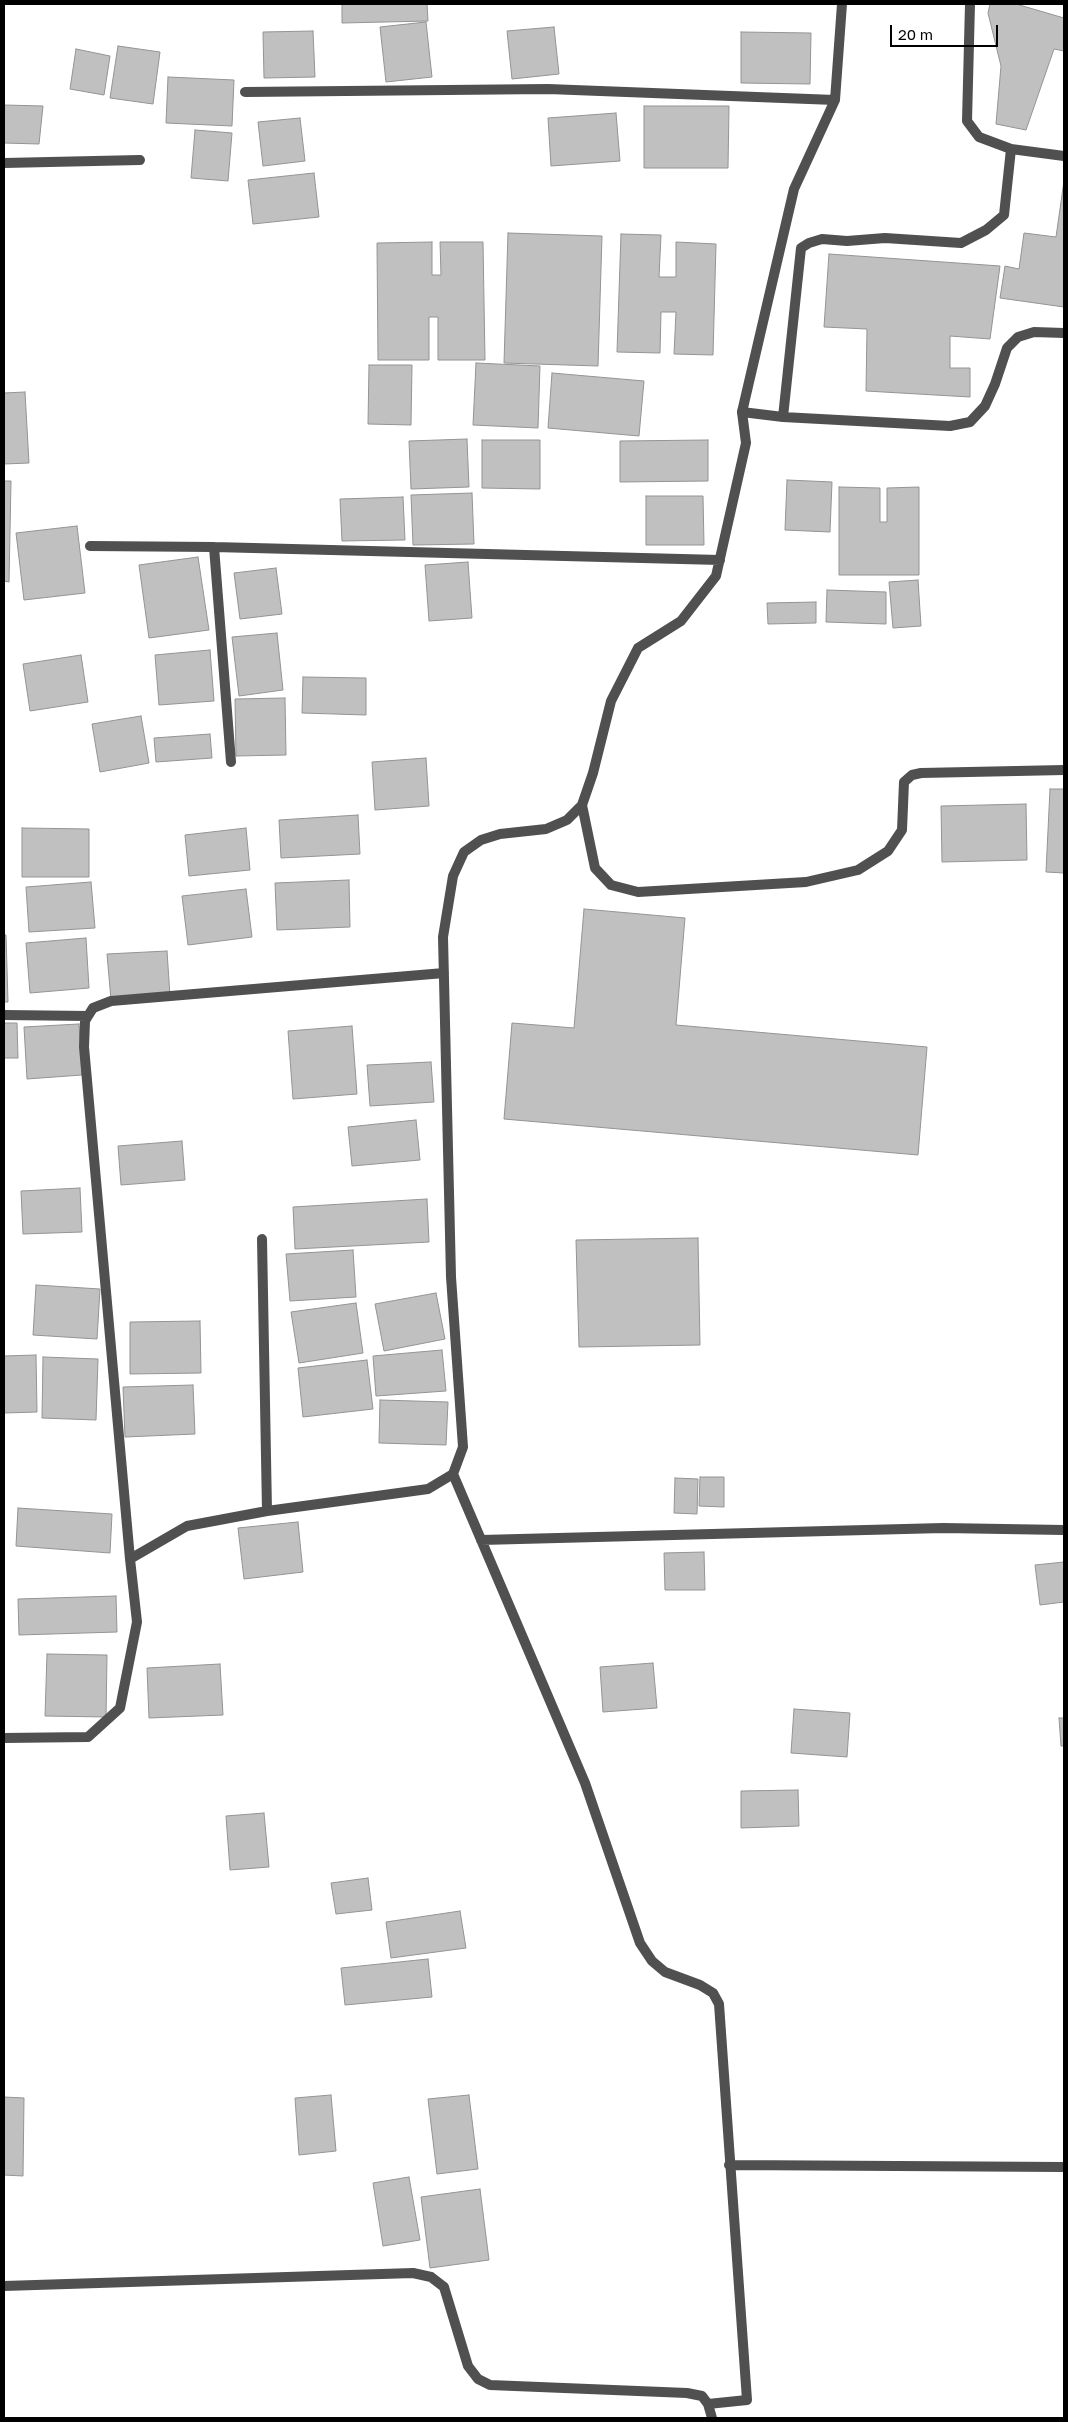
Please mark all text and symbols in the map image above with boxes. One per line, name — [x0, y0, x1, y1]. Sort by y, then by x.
scale bar — [893, 15, 1000, 47]
text: 20 m — [898, 25, 933, 43]

